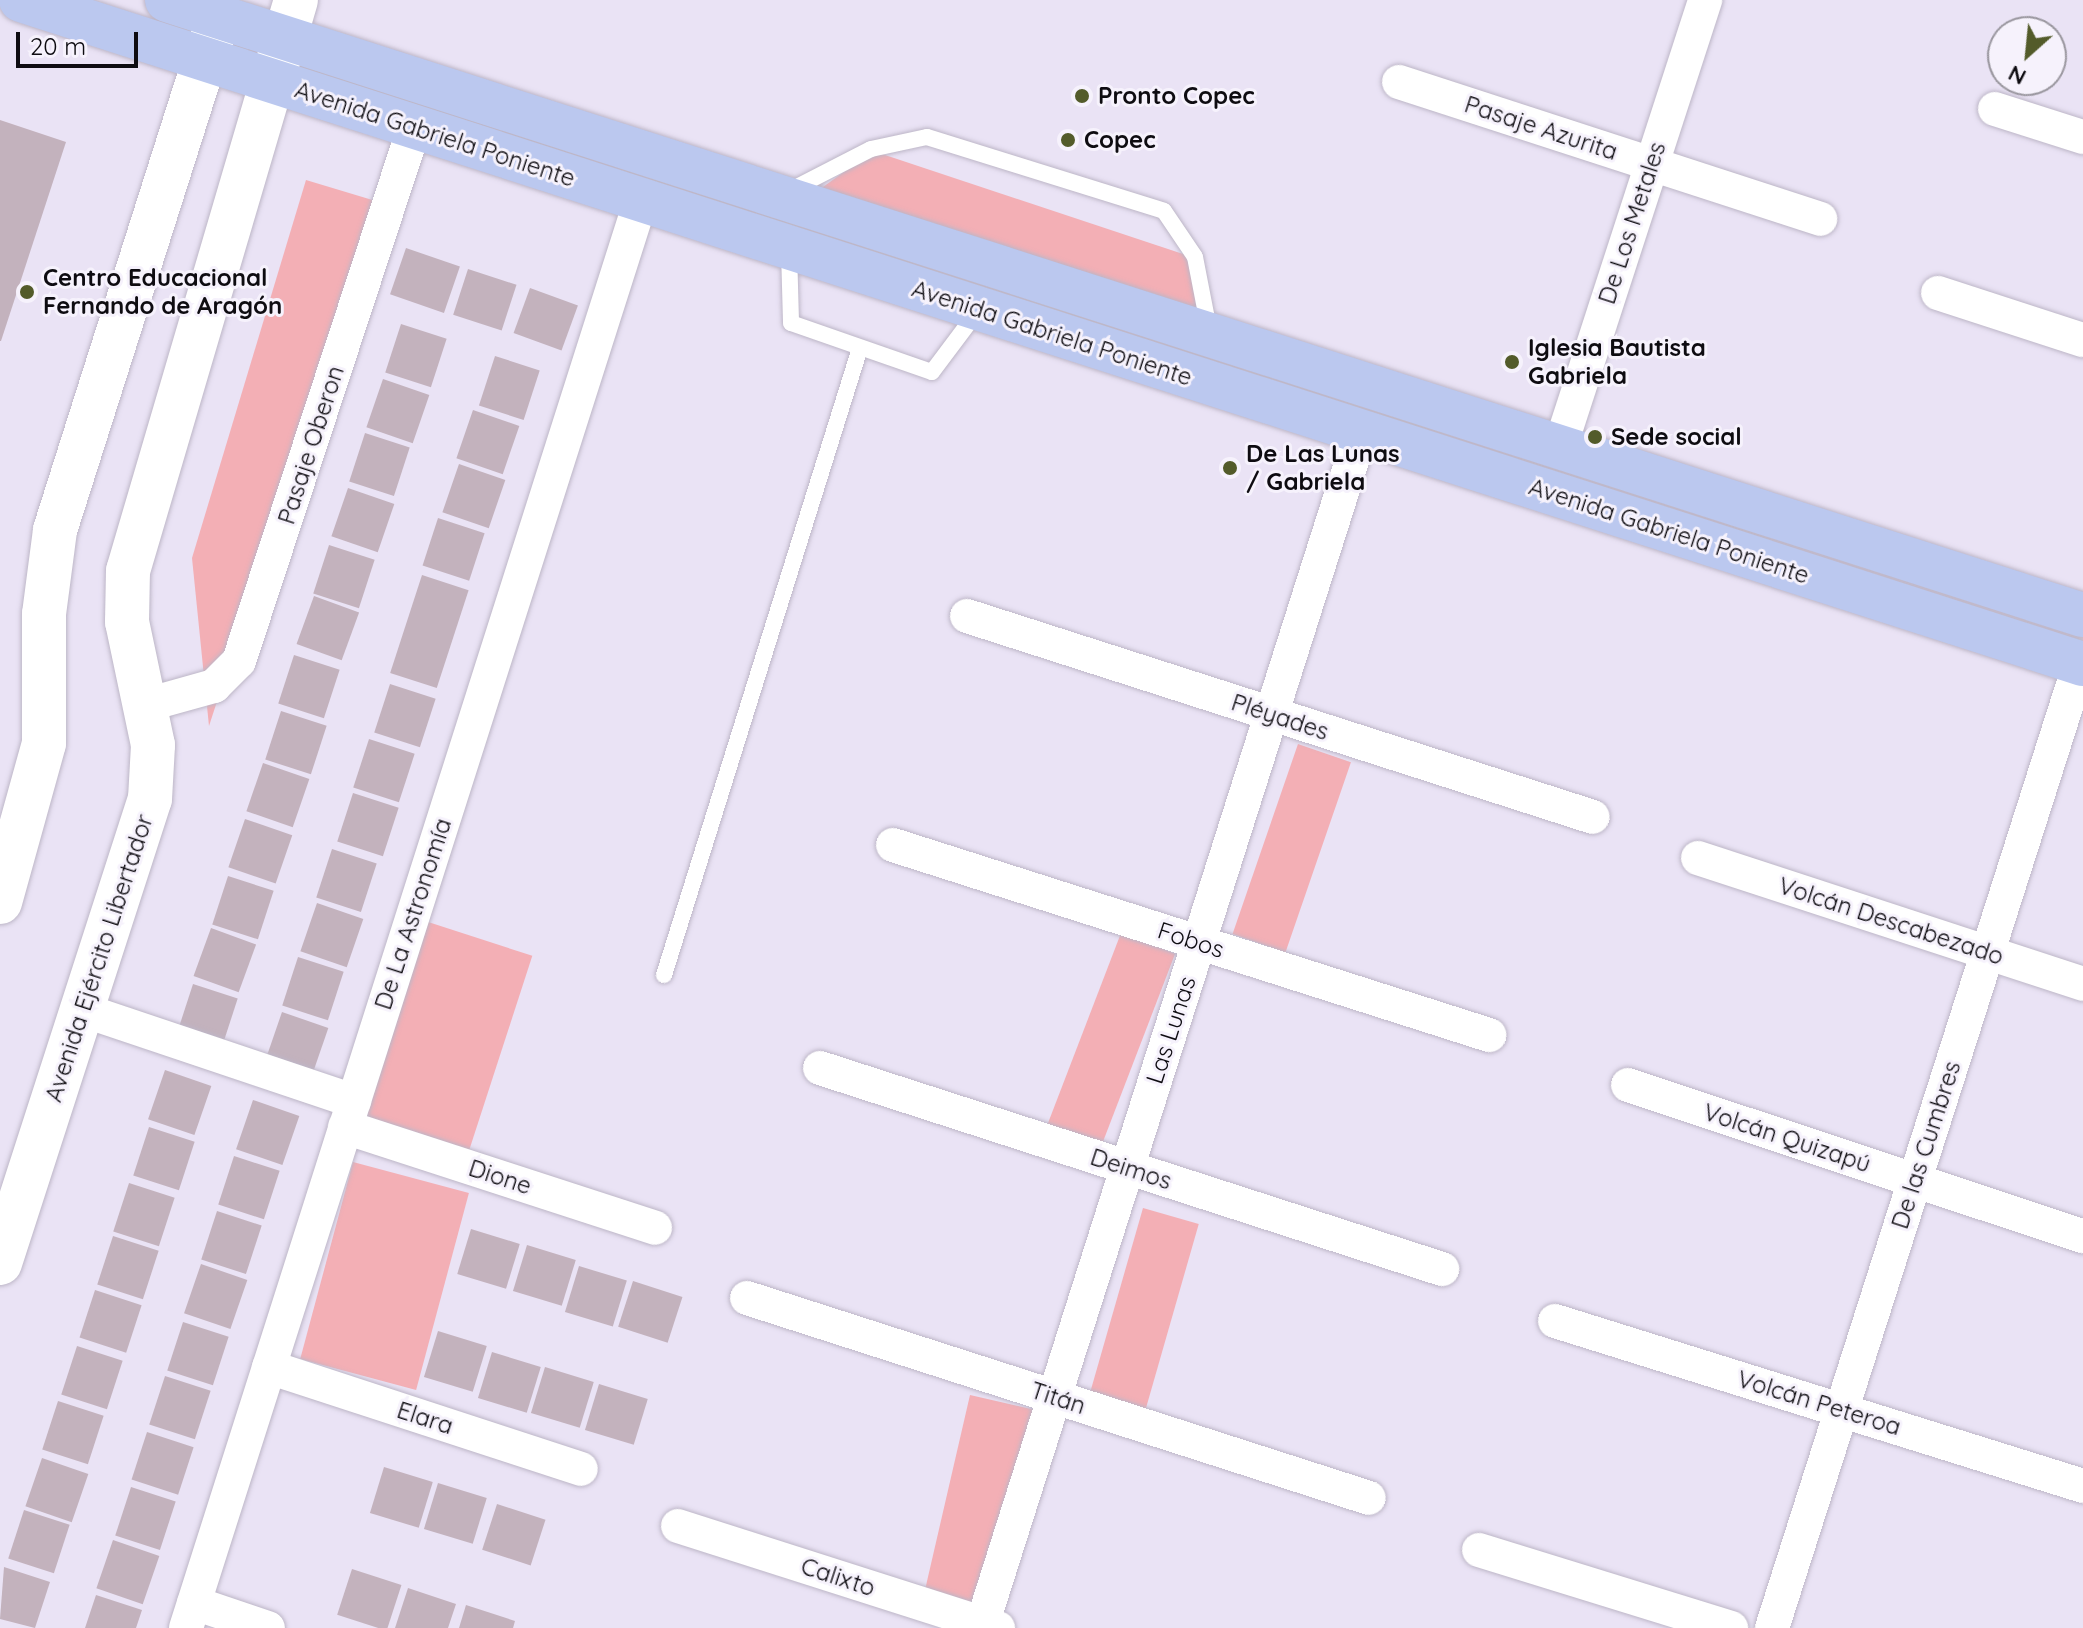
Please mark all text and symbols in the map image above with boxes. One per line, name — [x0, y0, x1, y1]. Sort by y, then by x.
scale bar — [20, 16, 142, 66]
north arrow — [1987, 16, 2067, 96]
text: 20 m — [30, 31, 86, 61]
text: N — [2003, 59, 2031, 92]
street label: Avenida Gabriela Poniente — [291, 75, 579, 193]
place label: Pronto Copec — [1098, 82, 1255, 110]
marker: Pronto Copec — [1073, 87, 1091, 105]
street label: Pasaje Azurita — [1461, 90, 1621, 166]
place label: Copec — [1084, 126, 1156, 154]
marker: Copec — [1059, 131, 1077, 149]
street label: De Los Metales — [1592, 138, 1672, 308]
place label: Centro Educacional Fernando de Aragón — [43, 264, 282, 320]
street label: Avenida Gabriela Poniente — [908, 274, 1196, 392]
marker: Centro Educacional Fernando de Aragón — [18, 283, 36, 301]
place label: Iglesia Bautista Gabriela — [1528, 334, 1706, 390]
marker: Iglesia Bautista Gabriela — [1503, 353, 1521, 371]
street label: Pasaje Oberon — [272, 362, 350, 528]
place label: Sede social — [1611, 423, 1742, 451]
marker: Sede social — [1586, 428, 1604, 446]
place label: De Las Lunas / Gabriela — [1246, 440, 1400, 496]
marker: De Las Lunas / Gabriela — [1221, 459, 1239, 477]
street label: Avenida Gabriela Poniente — [1525, 472, 1813, 590]
street label: Pléyades — [1228, 688, 1332, 746]
street label: Avenida Ejército Libertador — [39, 810, 159, 1106]
street label: De La Astronomía — [368, 815, 458, 1013]
street label: Volcán Descabezado — [1775, 871, 2007, 971]
street label: Fobos — [1154, 916, 1228, 964]
street label: Las Lunas — [1140, 973, 1202, 1087]
street label: De las Cumbres — [1885, 1057, 1967, 1233]
street label: Volcán Quizapú — [1700, 1097, 1874, 1179]
street label: Deimos — [1087, 1142, 1175, 1196]
street label: Dione — [465, 1153, 535, 1201]
street label: Volcán Peteroa — [1734, 1364, 1904, 1442]
street label: Titán — [1027, 1376, 1089, 1420]
street label: Elara — [393, 1395, 457, 1441]
street label: Calixto — [797, 1552, 879, 1602]

